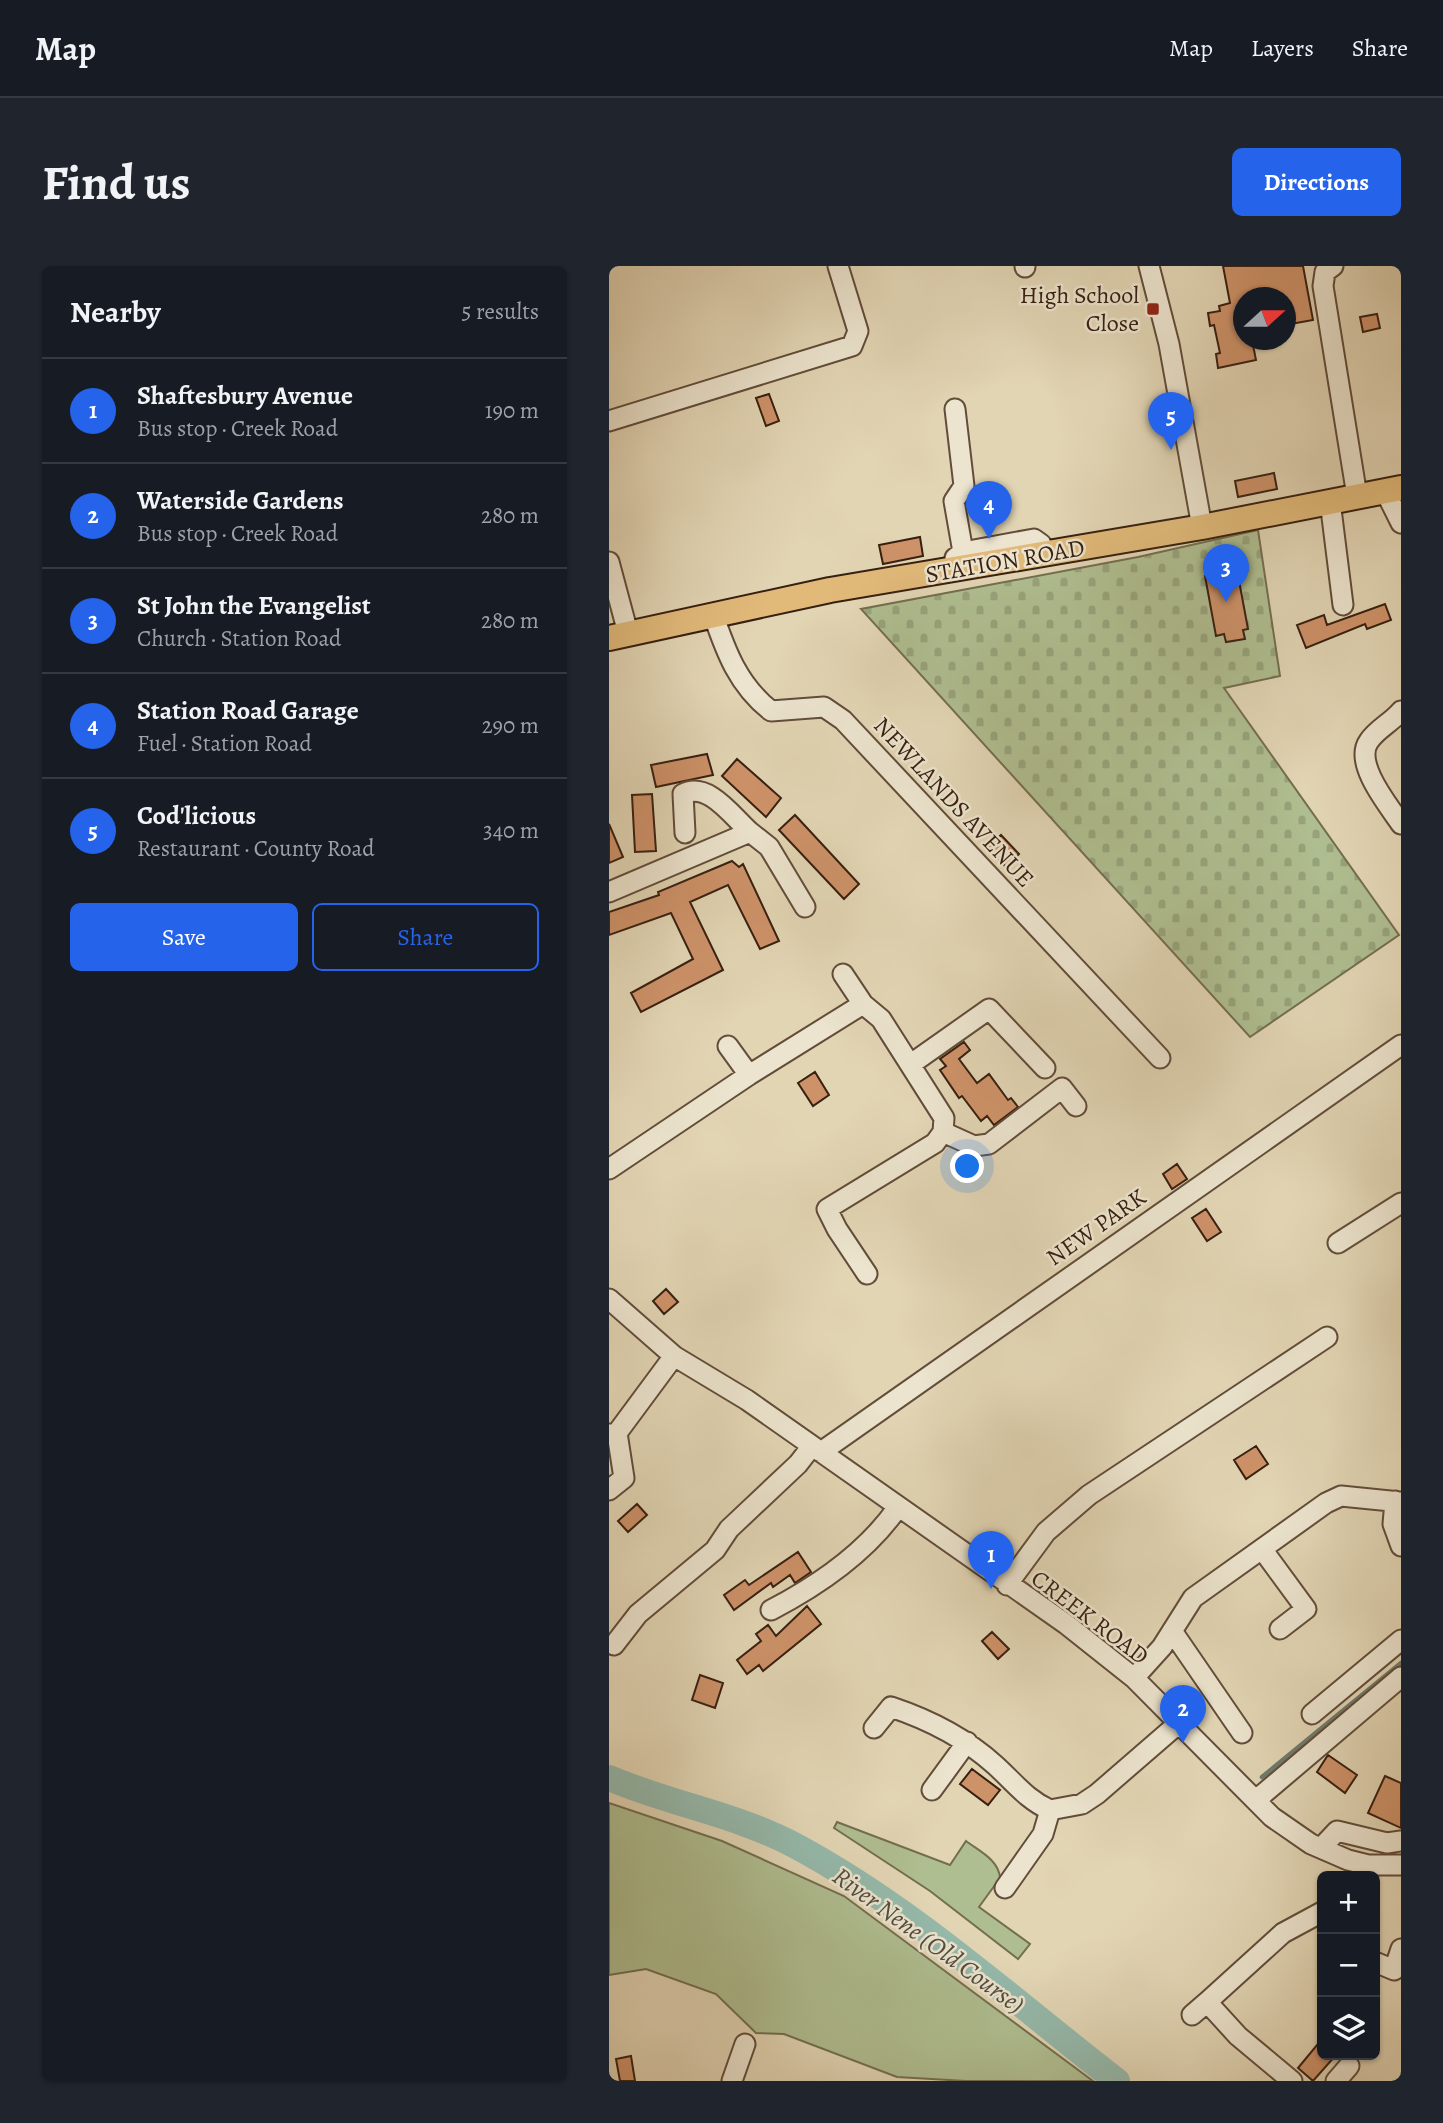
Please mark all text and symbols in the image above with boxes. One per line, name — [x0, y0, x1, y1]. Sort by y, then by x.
text: Map — [35, 26, 96, 71]
text: Map — [1169, 32, 1213, 64]
text: Layers — [1251, 32, 1314, 64]
text: Share — [1352, 32, 1408, 64]
button: Directions — [1232, 148, 1401, 216]
text: Find us — [42, 149, 190, 216]
place label: High School Close — [1020, 279, 1139, 339]
north arrow — [1233, 287, 1296, 350]
text: Nearby — [70, 292, 161, 332]
text: 5 results — [462, 296, 539, 327]
marker: High School Close — [1145, 301, 1161, 317]
text: Shaftesbury Avenue — [137, 378, 353, 413]
pin: 5 — [1148, 392, 1194, 450]
text: 1 — [89, 395, 97, 426]
text: 190 m — [485, 395, 539, 426]
text: Bus stop · Creek Road — [137, 413, 338, 444]
pin: 4 — [966, 481, 1012, 539]
text: Waterside Gardens — [137, 483, 344, 518]
text: 2 — [87, 500, 99, 531]
text: 280 m — [481, 500, 539, 531]
text: Bus stop · Creek Road — [137, 518, 338, 549]
street label: STATION ROAD — [923, 531, 1087, 591]
pin: 3 — [1203, 544, 1249, 602]
text: St John the Evangelist — [137, 588, 371, 623]
text: 3 — [88, 605, 98, 636]
text: 280 m — [481, 605, 539, 636]
text: Church · Station Road — [137, 623, 341, 654]
text: Station Road Garage — [137, 693, 359, 728]
text: 4 — [88, 710, 98, 741]
text: 290 m — [482, 710, 539, 741]
street label: NEWLANDS AVENUE — [867, 710, 1041, 894]
text: Fuel · Station Road — [137, 728, 312, 759]
text: Cod'licious — [137, 798, 256, 833]
text: 5 — [88, 815, 98, 846]
text: 340 m — [483, 815, 539, 846]
text: Restaurant · County Road — [137, 833, 375, 864]
button: Save — [70, 903, 298, 971]
button: Share — [312, 903, 539, 971]
your location — [950, 1149, 984, 1183]
street label: NEW PARK — [1040, 1181, 1152, 1273]
pin: 1 — [968, 1531, 1014, 1589]
street label: CREEK ROAD — [1025, 1562, 1155, 1672]
pin: 2 — [1160, 1685, 1206, 1743]
water label: River Nene (Old Course) — [825, 1859, 1032, 2022]
map controls — [1317, 1871, 1380, 2060]
button: + — [1317, 1871, 1380, 1934]
button: − — [1317, 1934, 1380, 1997]
button: layers — [1317, 1997, 1380, 2060]

